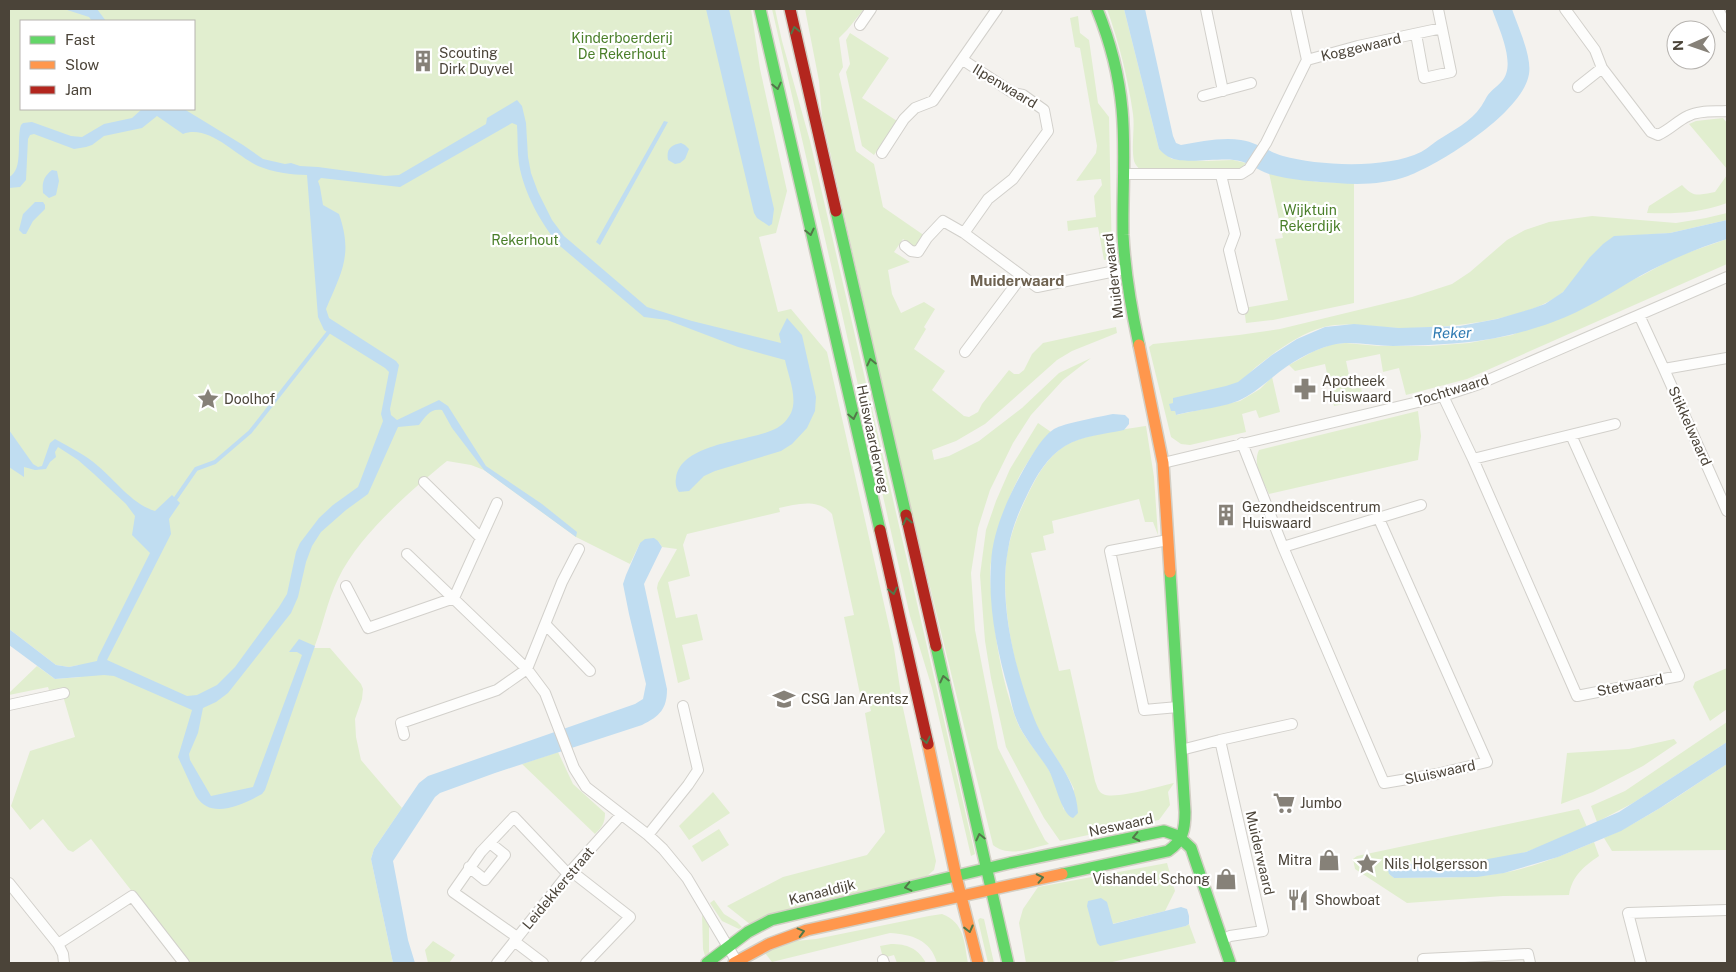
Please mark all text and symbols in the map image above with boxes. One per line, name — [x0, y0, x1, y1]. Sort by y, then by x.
legend — [20, 20, 195, 110]
north arrow — [1666, 20, 1716, 70]
one-way arrow — [790, 26, 801, 35]
park label: Kinderboerderij De Rekerhout — [571, 30, 673, 62]
street label: Koggewaard — [1319, 30, 1403, 64]
text: Fast — [65, 31, 95, 48]
text: N — [1670, 40, 1686, 51]
place label: Scouting Dirk Duyvel — [439, 45, 514, 77]
building icon: Scouting Dirk Duyvel — [410, 48, 436, 74]
text: Slow — [65, 56, 100, 73]
street label: Ilpenwaard — [970, 61, 1040, 111]
text: Jam — [65, 81, 92, 98]
one-way arrow — [771, 82, 782, 90]
park label: Wijktuin Rekerdijk — [1279, 202, 1341, 234]
one-way arrow — [804, 227, 815, 236]
park label: Rekerhout — [491, 232, 559, 248]
street label: Muiderwaard — [1100, 232, 1126, 320]
district label: Muiderwaard — [970, 272, 1064, 289]
water label: Reker — [1432, 324, 1472, 341]
one-way arrow — [866, 358, 877, 367]
street label: Tochtwaard — [1413, 371, 1491, 409]
place label: Apotheek Huiswaard — [1322, 373, 1391, 405]
pharmacy icon: Apotheek Huiswaard — [1292, 376, 1318, 402]
street label: Huiswaarderweg — [854, 383, 892, 495]
street label: Stikkelwaard — [1665, 384, 1715, 468]
place icon: Doolhof — [195, 386, 221, 412]
place label: Doolhof — [224, 391, 275, 407]
one-way arrow — [847, 411, 857, 420]
place label: Gezondheidscentrum Huiswaard — [1242, 499, 1381, 531]
building icon: Gezondheidscentrum Huiswaard — [1213, 502, 1239, 528]
one-way arrow — [902, 516, 913, 525]
one-way arrow — [887, 586, 898, 595]
street label: Stetwaard — [1595, 671, 1665, 699]
one-way arrow — [939, 675, 950, 684]
school or university icon: CSG Jan Arentsz — [771, 686, 797, 712]
place label: CSG Jan Arentsz — [801, 691, 909, 707]
one-way arrow — [921, 736, 931, 745]
street label: Sluiswaard — [1403, 757, 1477, 787]
supermarket icon: Jumbo — [1271, 790, 1297, 816]
place label: Jumbo — [1300, 795, 1342, 811]
street label: Muiderwaard — [1243, 809, 1277, 897]
street label: Neswaard — [1087, 810, 1155, 840]
one-way arrow — [1131, 831, 1140, 842]
one-way arrow — [975, 833, 986, 842]
street label: Leidekkerstraat — [519, 844, 597, 932]
shop icon: Mitra — [1316, 847, 1342, 873]
place icon: Nils Holgersson — [1354, 851, 1380, 877]
place label: Mitra — [1278, 852, 1312, 868]
place label: Nils Holgersson — [1384, 856, 1488, 872]
shop icon: Vishandel Schong — [1213, 866, 1239, 892]
place label: Vishandel Schong — [1093, 871, 1210, 887]
one-way arrow — [1035, 873, 1044, 884]
street label: Kanaaldijk — [787, 876, 857, 908]
one-way arrow — [904, 881, 913, 892]
restaurant icon: Showboat — [1285, 887, 1311, 913]
place label: Showboat — [1315, 892, 1380, 908]
one-way arrow — [963, 925, 974, 934]
one-way arrow — [797, 927, 805, 937]

